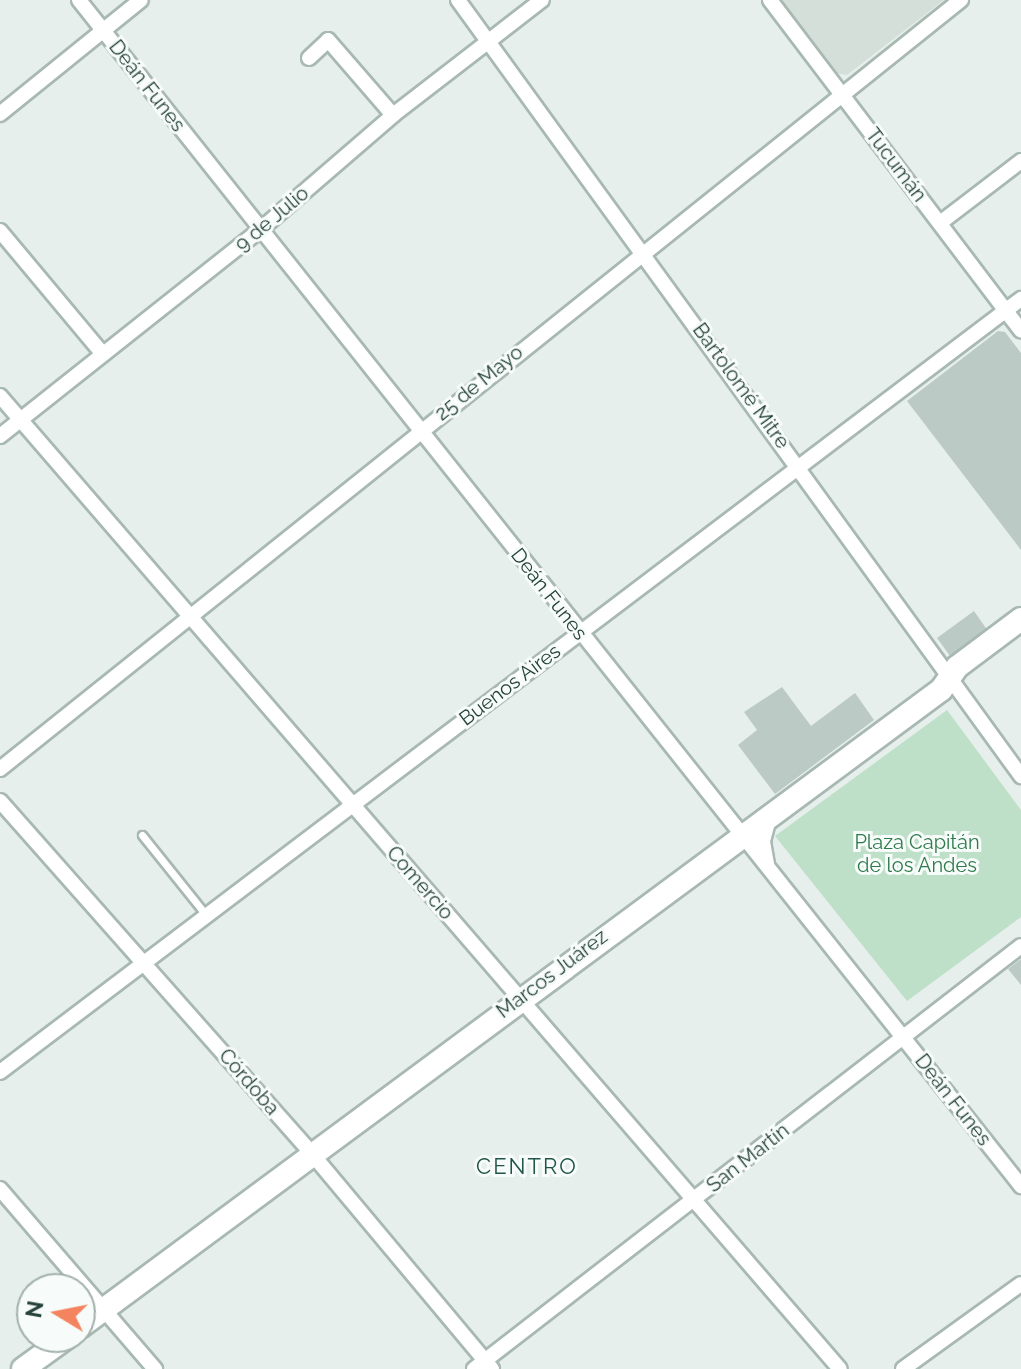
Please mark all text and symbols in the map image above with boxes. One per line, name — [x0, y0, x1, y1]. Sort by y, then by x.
street label: Deán Funes — [104, 35, 190, 137]
street label: Tucumán — [860, 123, 932, 207]
street label: 9 de Julio — [230, 181, 314, 257]
street label: Bartolomé Mitre — [687, 319, 795, 453]
street label: 25 de Mayo — [430, 340, 528, 426]
street label: Deán Funes — [506, 543, 592, 645]
street label: Buenos Aires — [454, 639, 566, 731]
park label: Plaza Capitán de los Andes — [854, 831, 980, 878]
street label: Comercio — [382, 841, 458, 925]
street label: Marcos Juárez — [492, 924, 612, 1024]
street label: Córdoba — [214, 1044, 284, 1120]
street label: Deán Funes — [910, 1049, 996, 1151]
street label: San Martín — [702, 1118, 794, 1198]
district label: CENTRO — [476, 1154, 578, 1180]
north arrow — [16, 1273, 96, 1353]
text: N — [20, 1299, 49, 1320]

